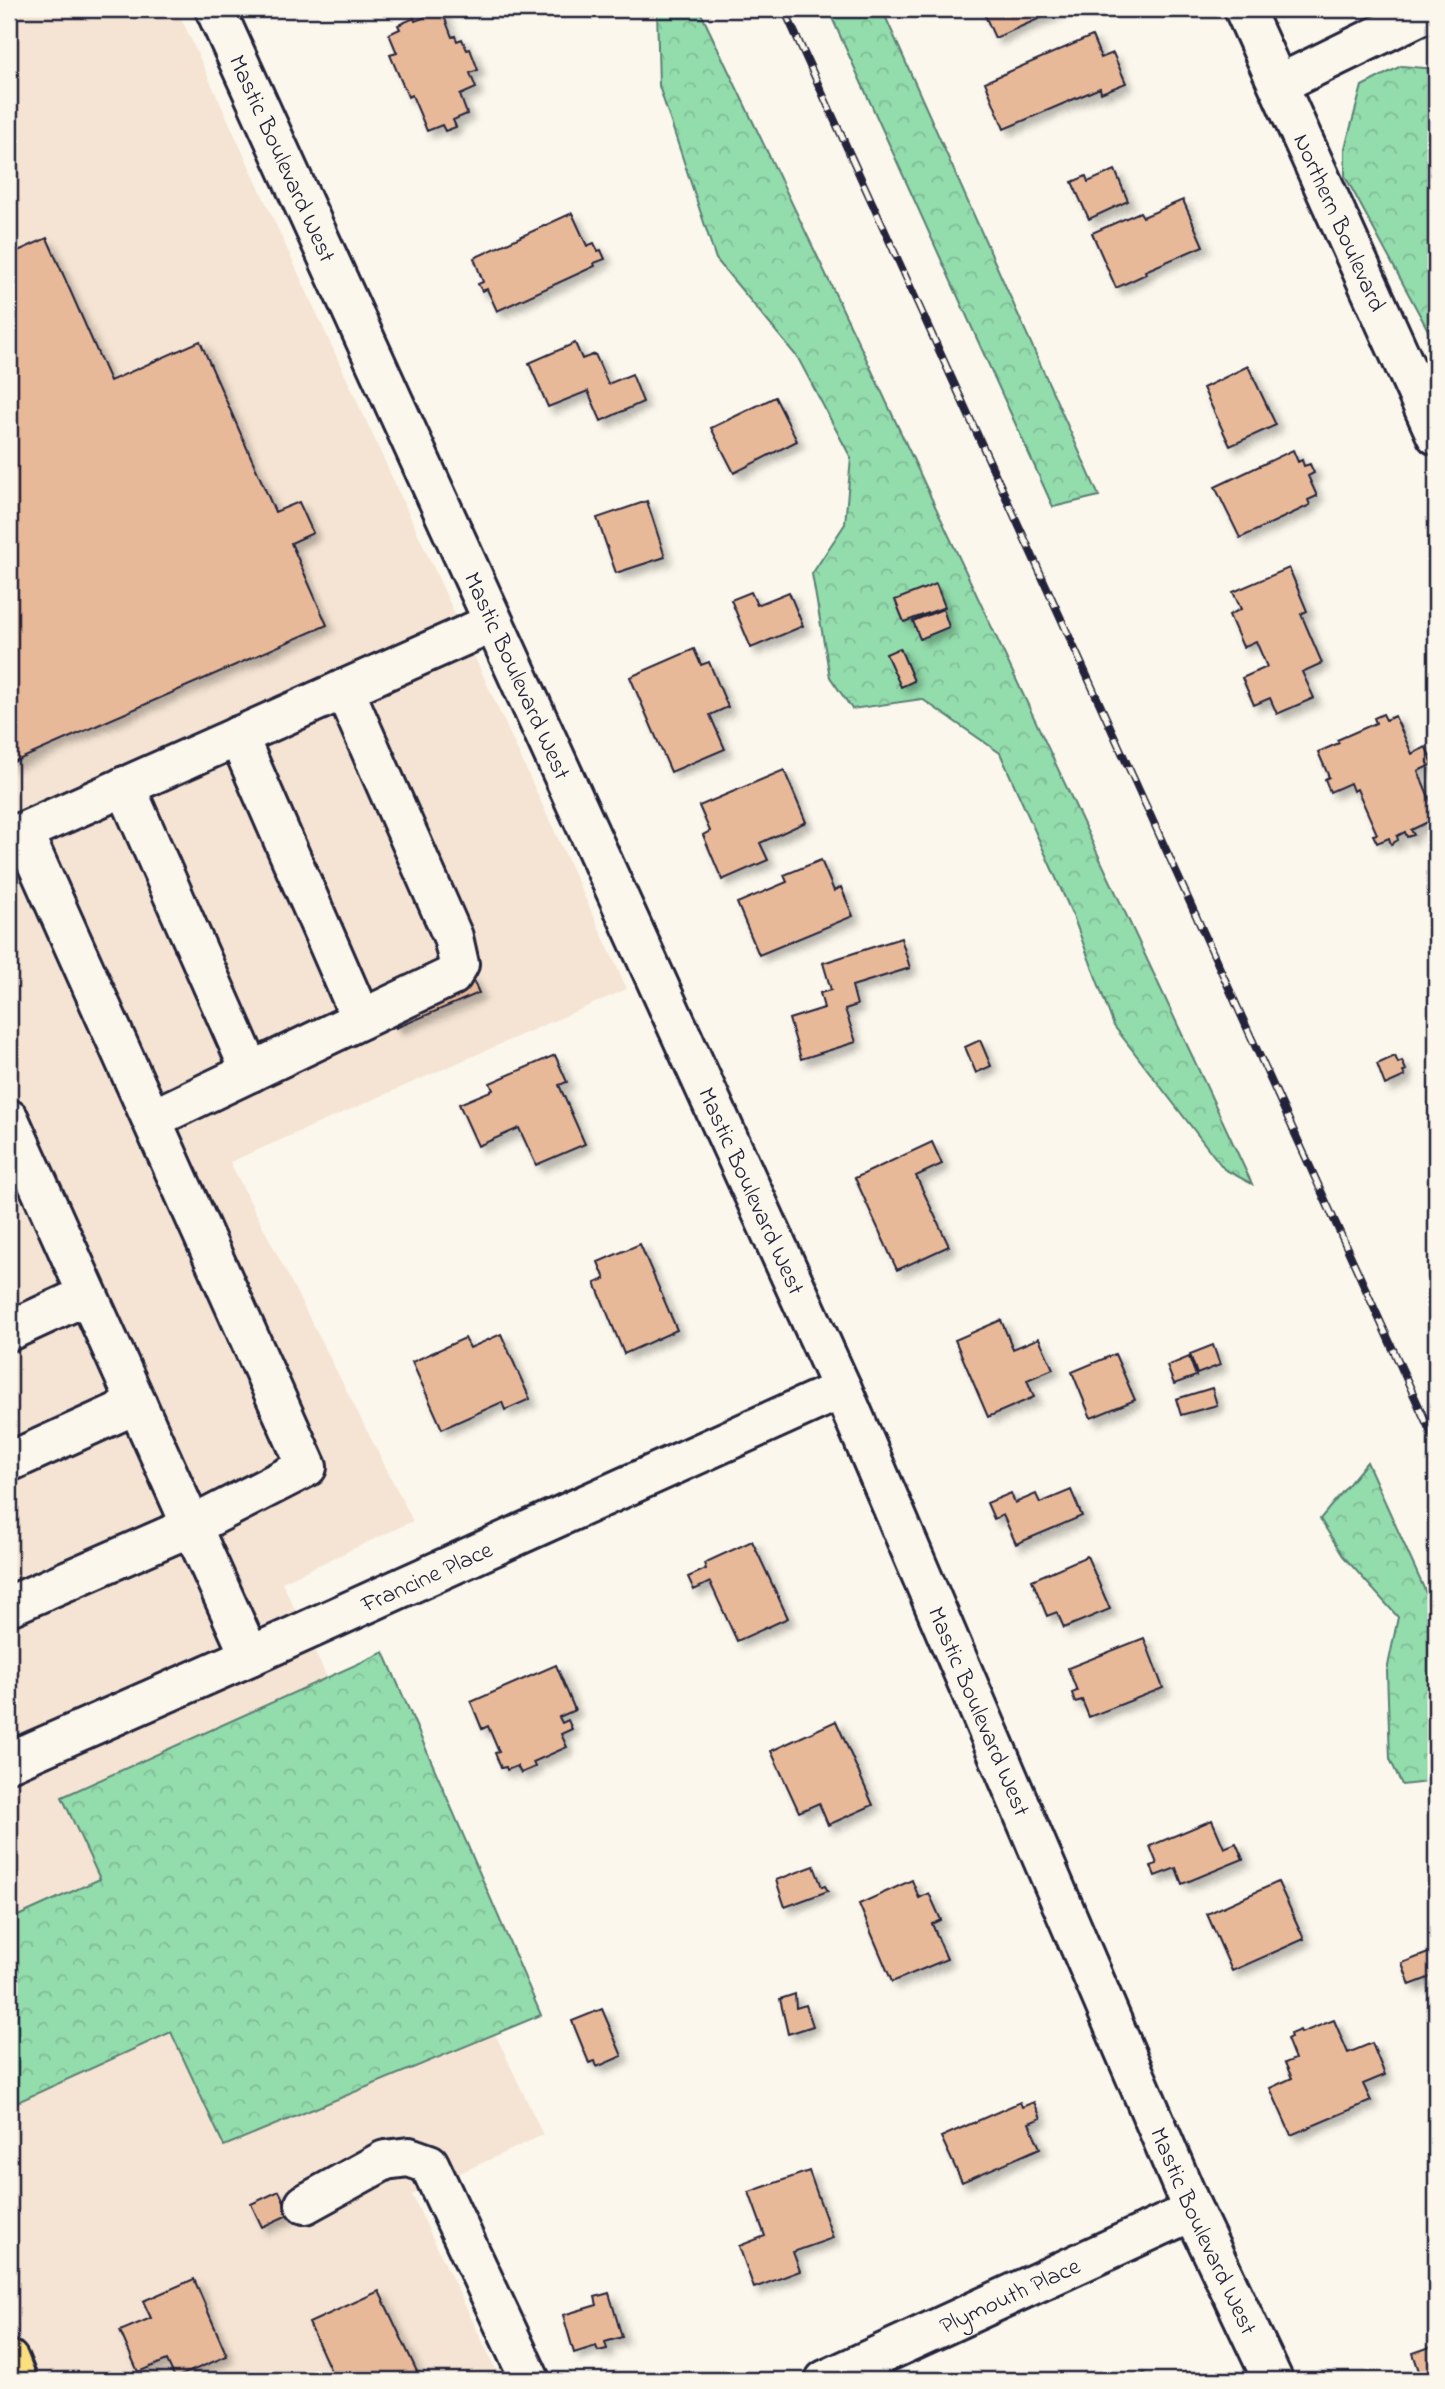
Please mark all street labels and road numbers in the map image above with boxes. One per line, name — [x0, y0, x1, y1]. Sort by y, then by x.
street label: Mastic Boulevard West — [218, 50, 343, 269]
street label: Northern Boulevard — [1282, 129, 1393, 319]
street label: Mastic Boulevard West — [453, 567, 578, 786]
street label: Mastic Boulevard West — [687, 1082, 812, 1301]
street label: Francine Place — [356, 1534, 499, 1624]
street label: Mastic Boulevard West — [917, 1602, 1037, 1822]
street label: Mastic Boulevard West — [1139, 2122, 1264, 2341]
street label: Plymouth Place — [935, 2250, 1087, 2345]

